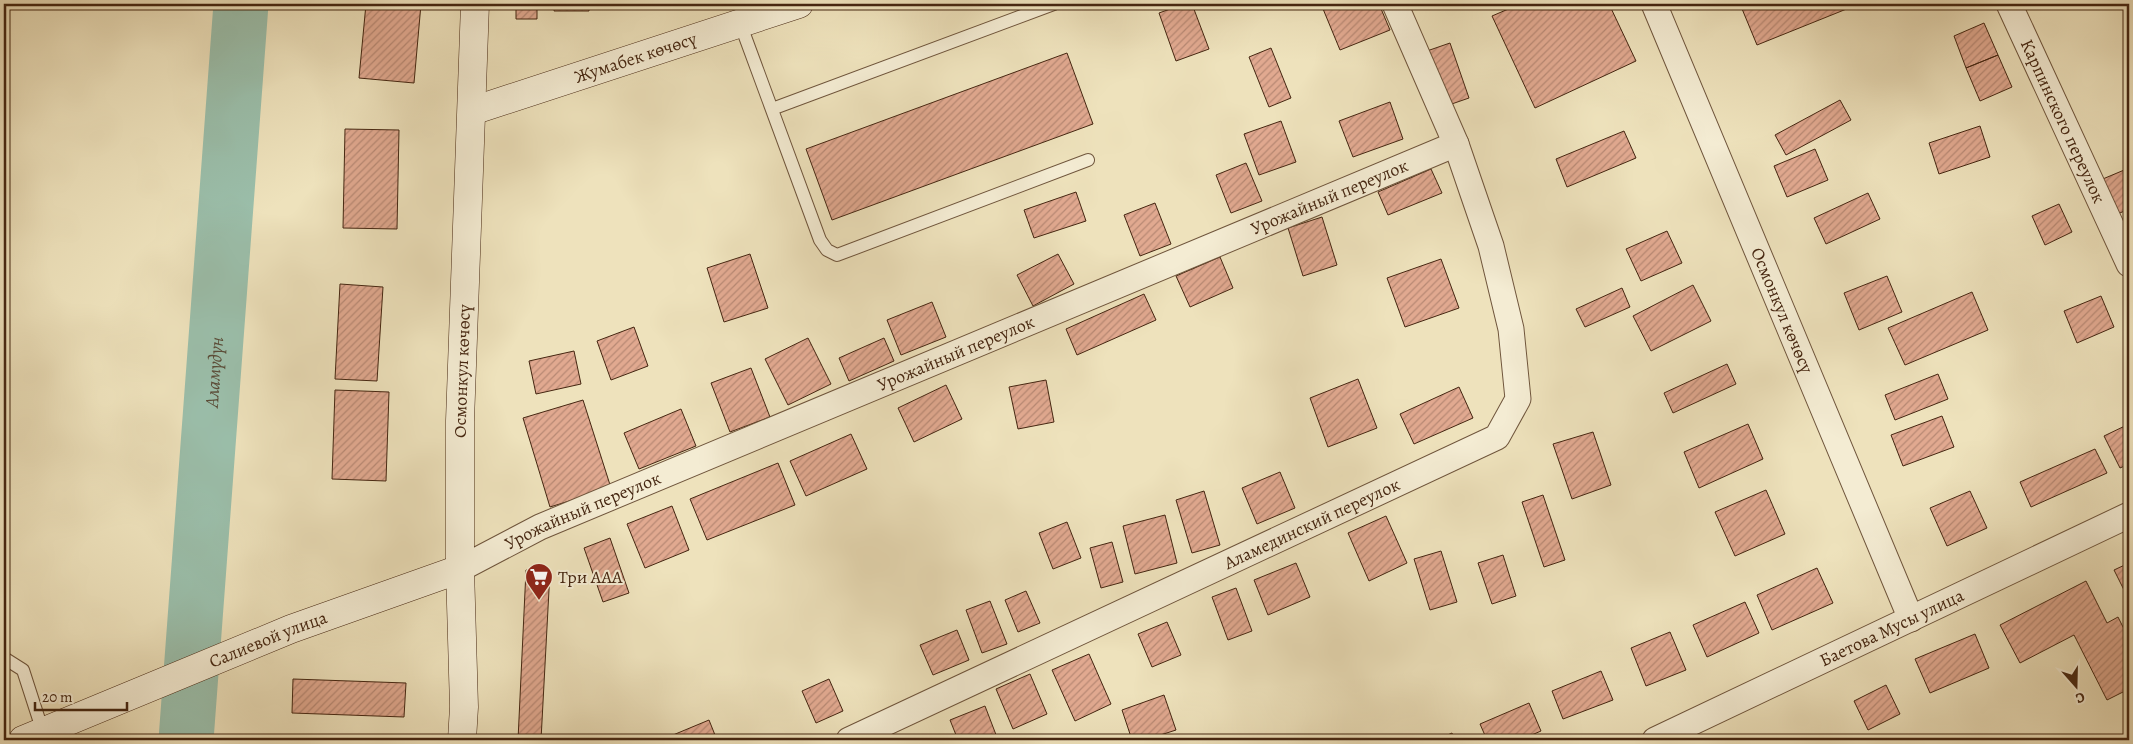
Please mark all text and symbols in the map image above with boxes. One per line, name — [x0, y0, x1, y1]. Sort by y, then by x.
street label: Жумабек көчөсү — [571, 26, 700, 89]
street label: Карпинского переулок — [2015, 35, 2111, 207]
street label: Урожайный переулок — [1247, 153, 1412, 240]
street label: Осмонкул көчөсү — [1745, 244, 1819, 377]
street label: Осмонкул көчөсү — [448, 303, 476, 438]
street label: Урожайный переулок — [873, 310, 1038, 397]
water label: Аламүдүн — [199, 335, 230, 409]
street label: Урожайный переулок — [500, 466, 664, 556]
street label: Аламединский переулок — [1219, 472, 1404, 575]
supermarket icon: Три ААА — [524, 562, 554, 601]
place label: Три ААА — [558, 565, 623, 589]
street label: Баетова Мусы улица — [1816, 583, 1968, 672]
street label: Салиевой улица — [205, 605, 331, 674]
north arrow — [2050, 662, 2100, 712]
scale bar — [35, 679, 128, 711]
text: 20 m — [42, 687, 73, 707]
text: С — [2073, 687, 2088, 708]

